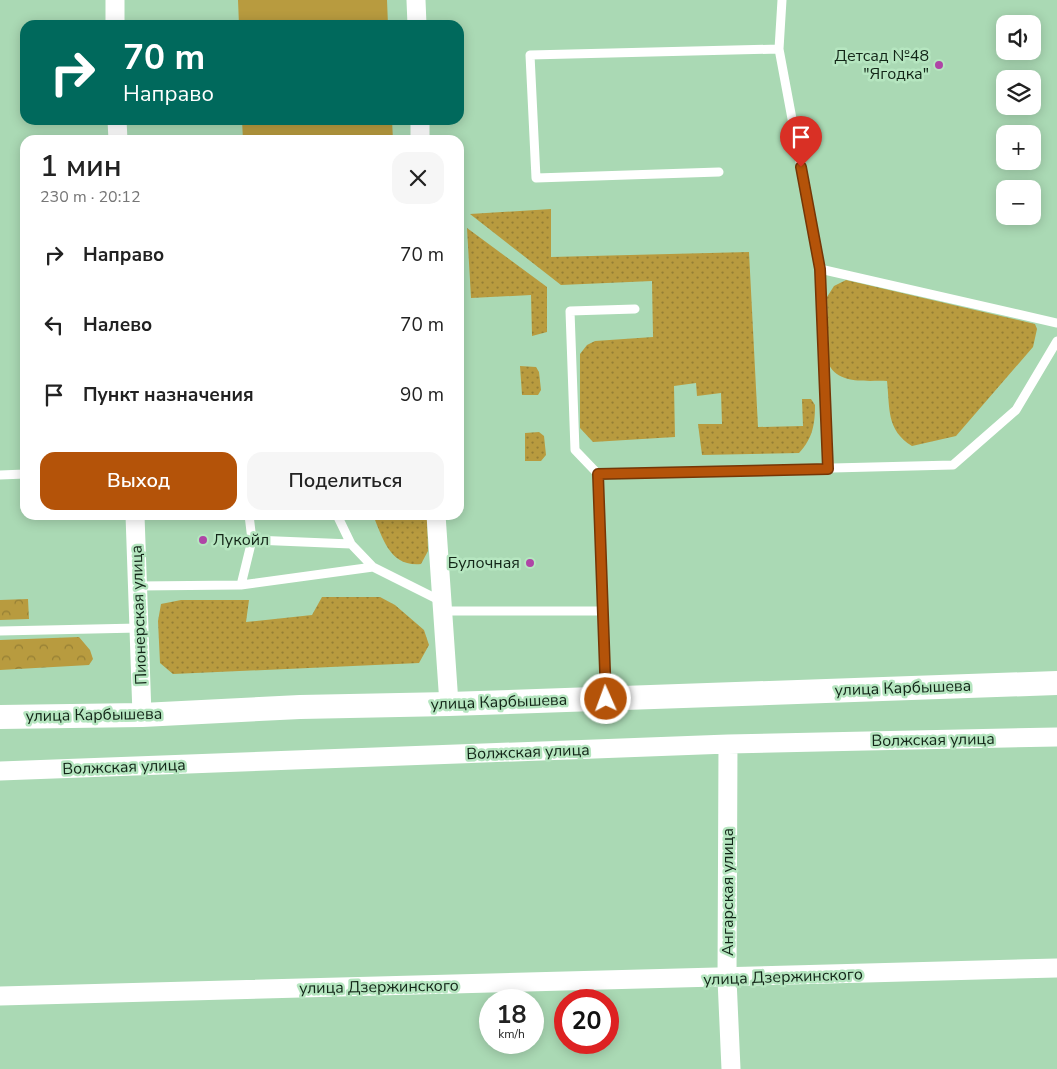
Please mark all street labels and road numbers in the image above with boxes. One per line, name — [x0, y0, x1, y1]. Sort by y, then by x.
street label: Пионерская улица — [126, 545, 152, 685]
street label: улица Карбышева — [834, 675, 972, 701]
street label: улица Карбышева — [430, 689, 568, 715]
street label: улица Карбышева — [25, 703, 163, 727]
street label: Волжская улица — [871, 728, 995, 752]
street label: Волжская улица — [466, 739, 590, 765]
street label: Волжская улица — [62, 754, 186, 780]
street label: Ангарская улица — [717, 828, 739, 956]
street label: улица Дзержинского — [703, 963, 863, 991]
street label: улица Дзержинского — [299, 975, 459, 999]

